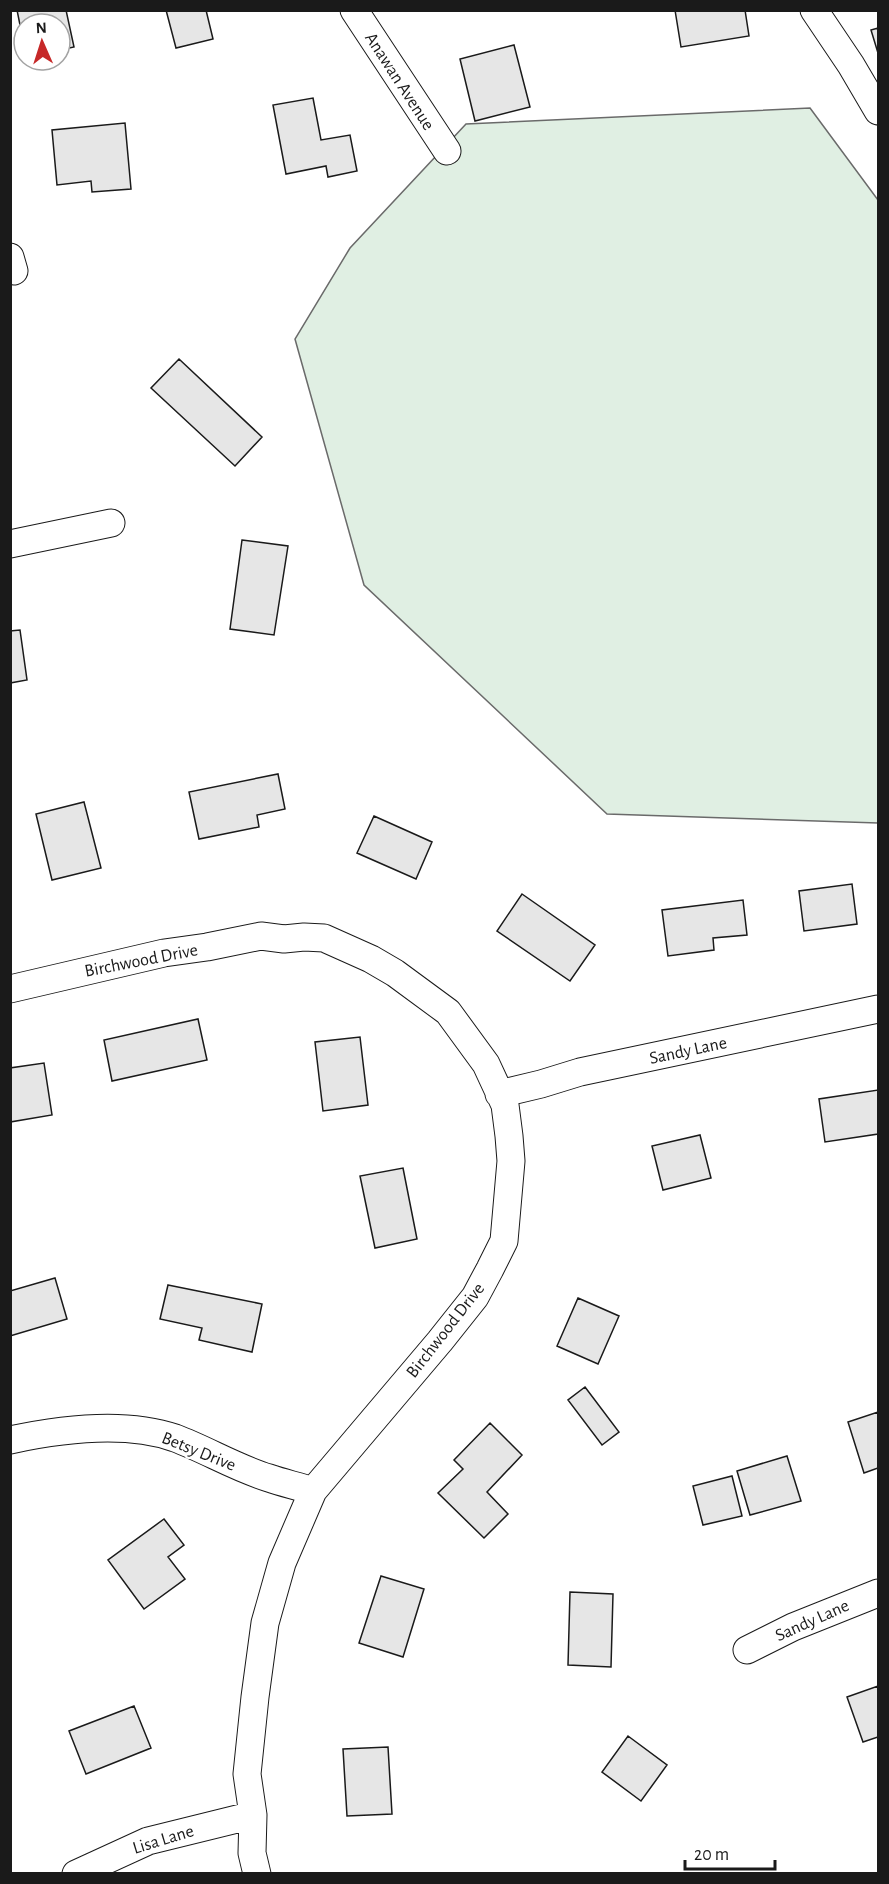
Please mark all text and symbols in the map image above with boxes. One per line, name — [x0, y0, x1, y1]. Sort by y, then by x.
north arrow — [12, 12, 72, 72]
text: N — [35, 20, 47, 36]
street label: Anawan Avenue — [361, 30, 437, 134]
street label: Birchwood Drive — [83, 941, 199, 981]
street label: Sandy Lane — [648, 1034, 729, 1068]
street label: Birchwood Drive — [403, 1280, 488, 1381]
street label: Betsy Drive — [159, 1429, 238, 1475]
street label: Sandy Lane — [773, 1597, 852, 1645]
street label: Lisa Lane — [131, 1822, 196, 1858]
scale bar — [685, 1833, 775, 1871]
text: 20 m — [694, 1846, 729, 1864]

